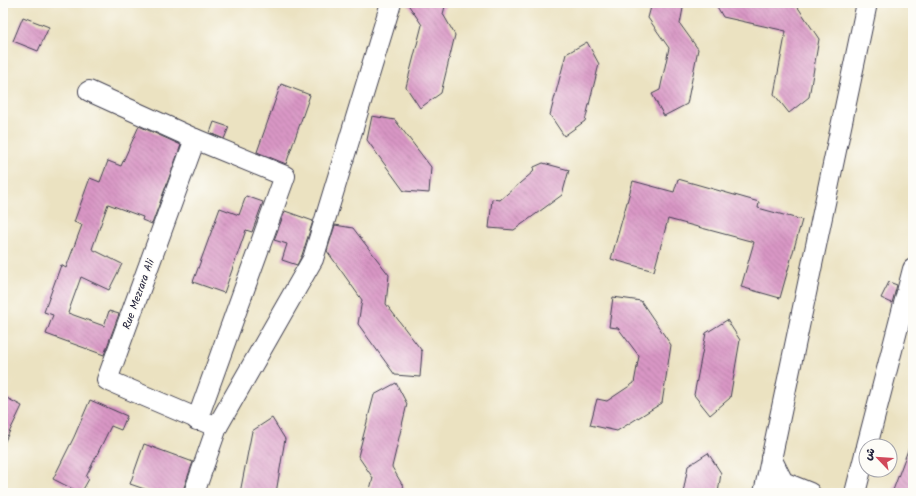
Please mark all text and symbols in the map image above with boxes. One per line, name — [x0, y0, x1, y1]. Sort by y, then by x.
street label: Rue Mezrara Ali — [118, 256, 160, 332]
north arrow — [858, 438, 898, 478]
text: ش — [859, 445, 881, 463]

